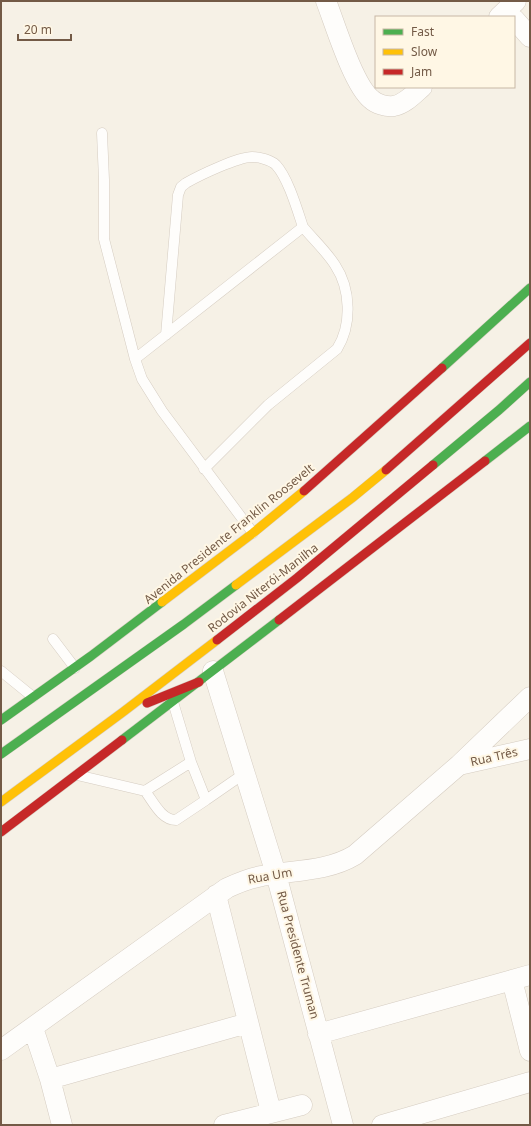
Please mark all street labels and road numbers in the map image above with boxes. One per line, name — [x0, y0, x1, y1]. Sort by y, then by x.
street label: Avenida Presidente Franklin Roosevelt — [140, 459, 318, 608]
street label: Rodovia Niterói-Manilha — [204, 539, 321, 636]
street label: Rua Três — [469, 743, 519, 770]
street label: Rua Um — [246, 863, 293, 888]
street label: Rua Presidente Truman — [273, 889, 324, 1021]

